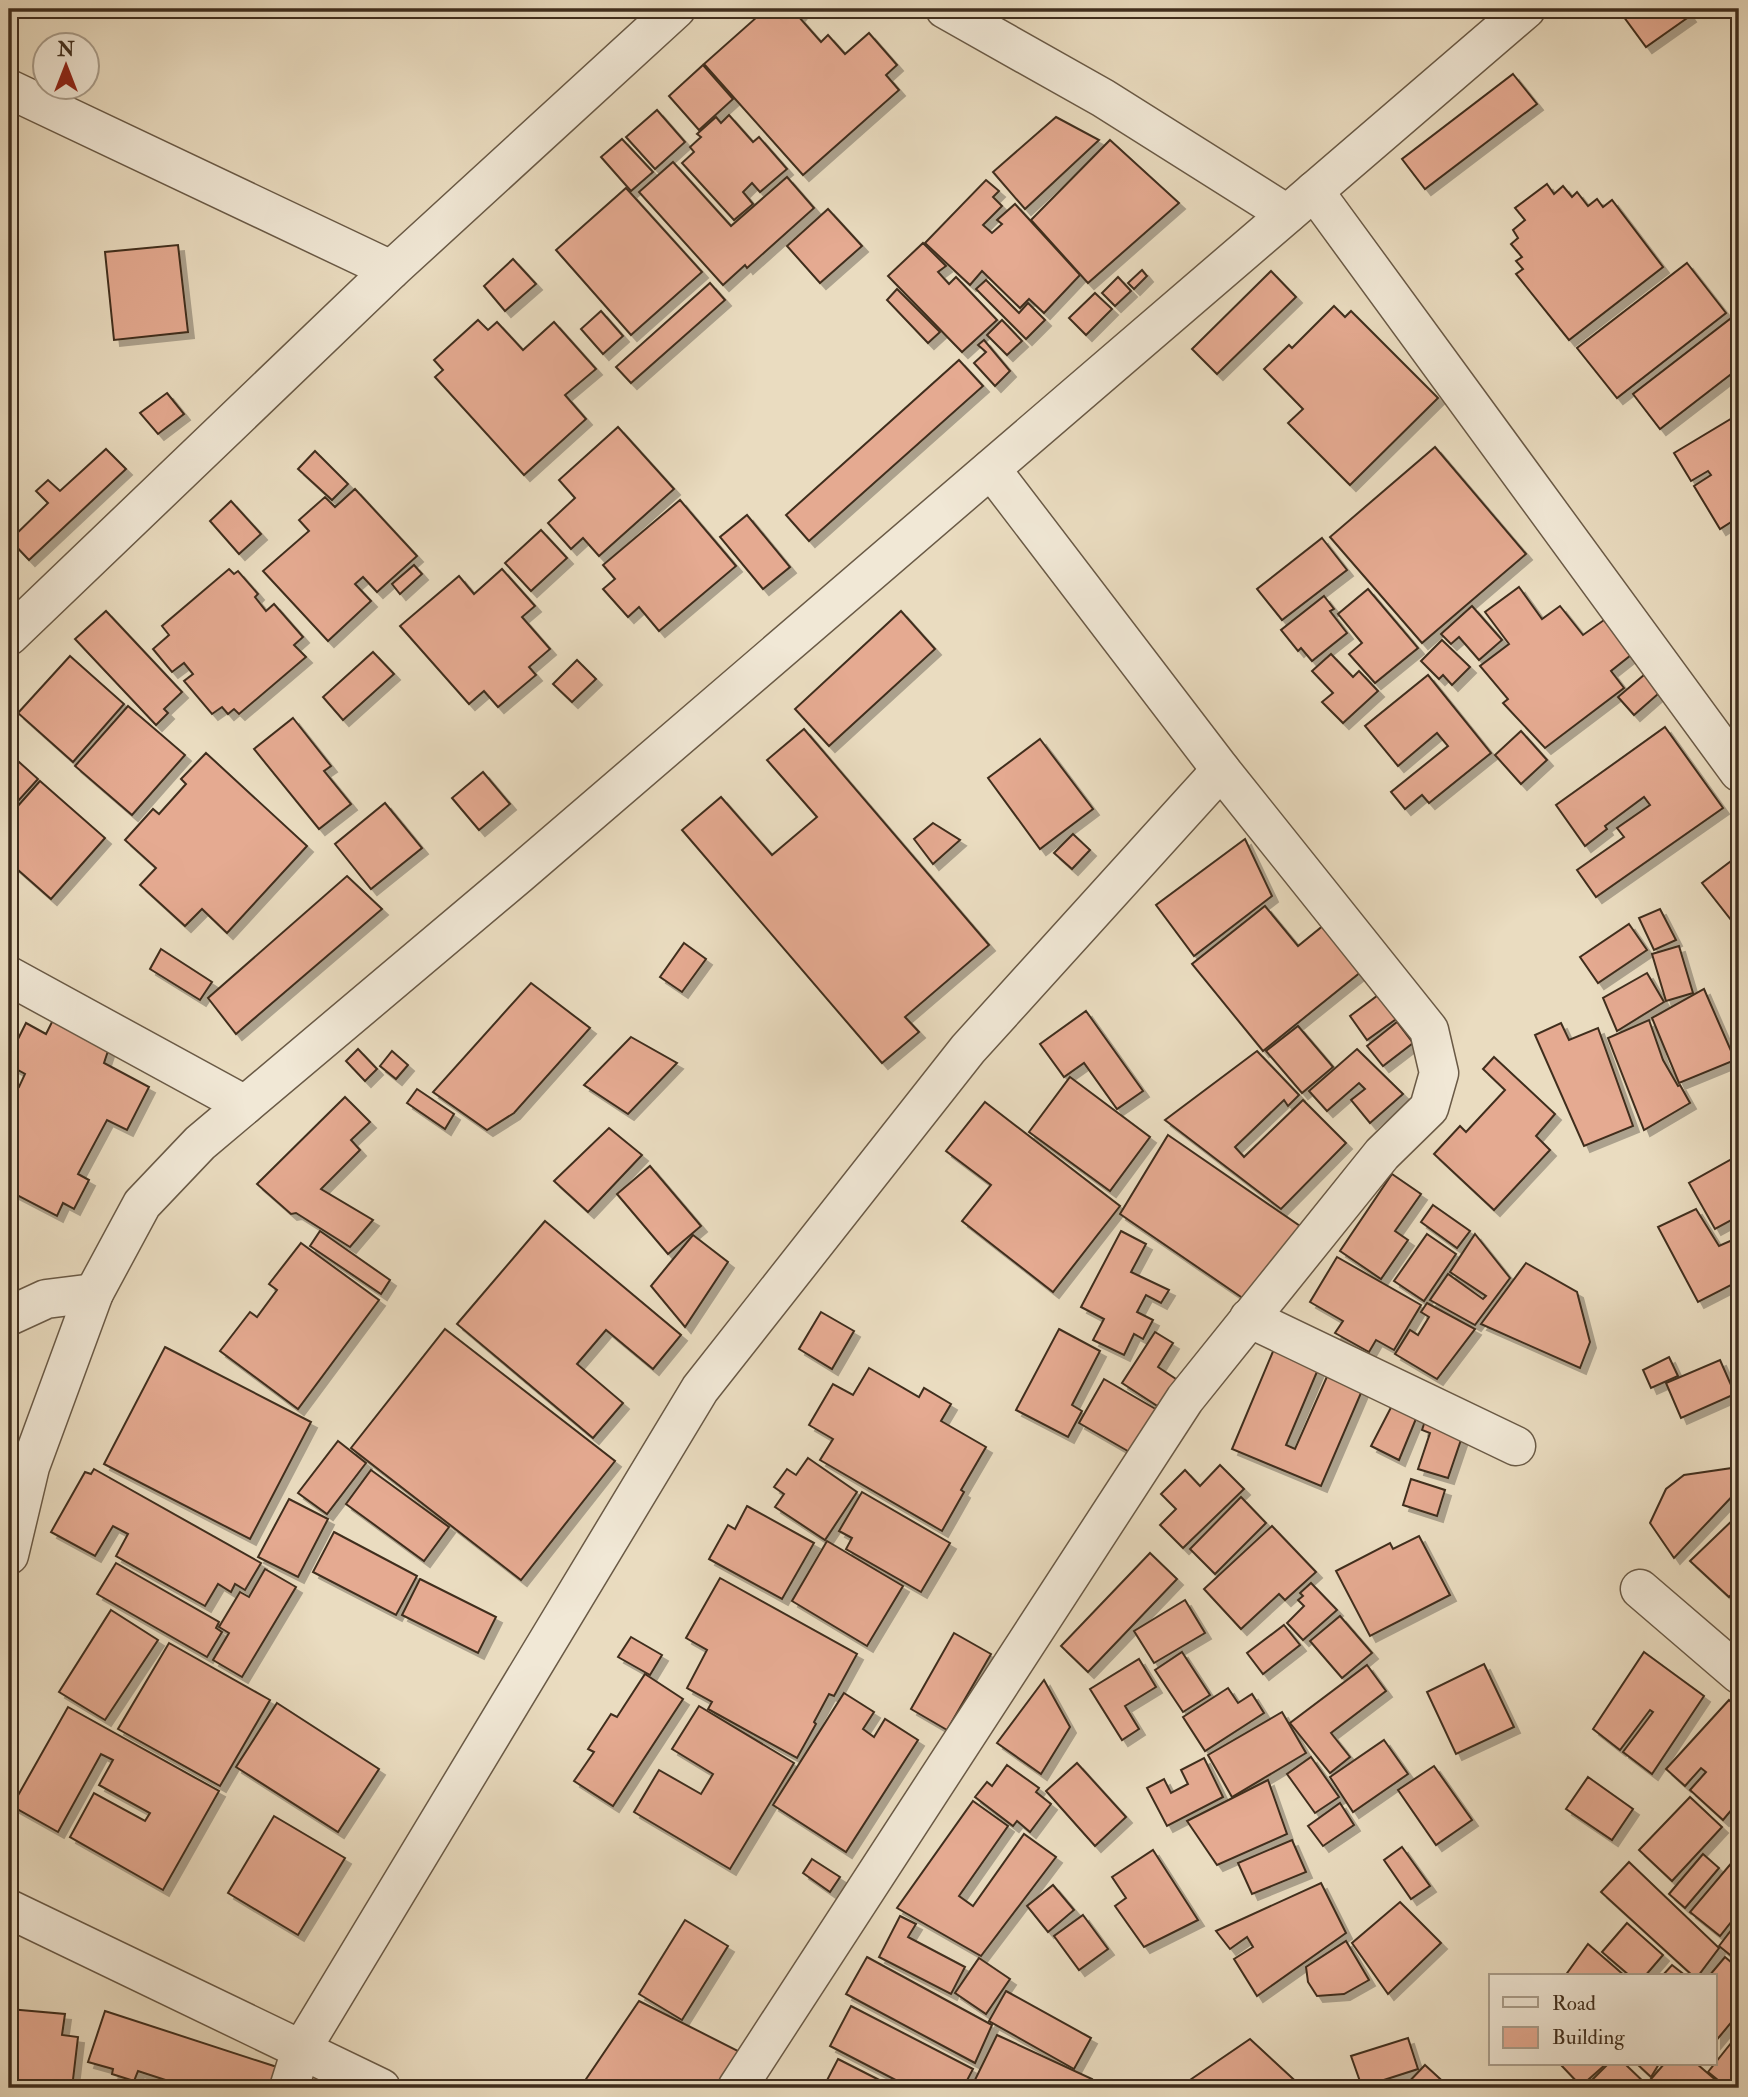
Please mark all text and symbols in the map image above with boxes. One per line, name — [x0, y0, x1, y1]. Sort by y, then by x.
north arrow — [32, 32, 102, 102]
text: N — [56, 38, 75, 62]
legend — [1489, 1974, 1716, 2066]
text: Road — [1552, 1990, 1597, 2017]
text: Building — [1552, 2024, 1625, 2051]

